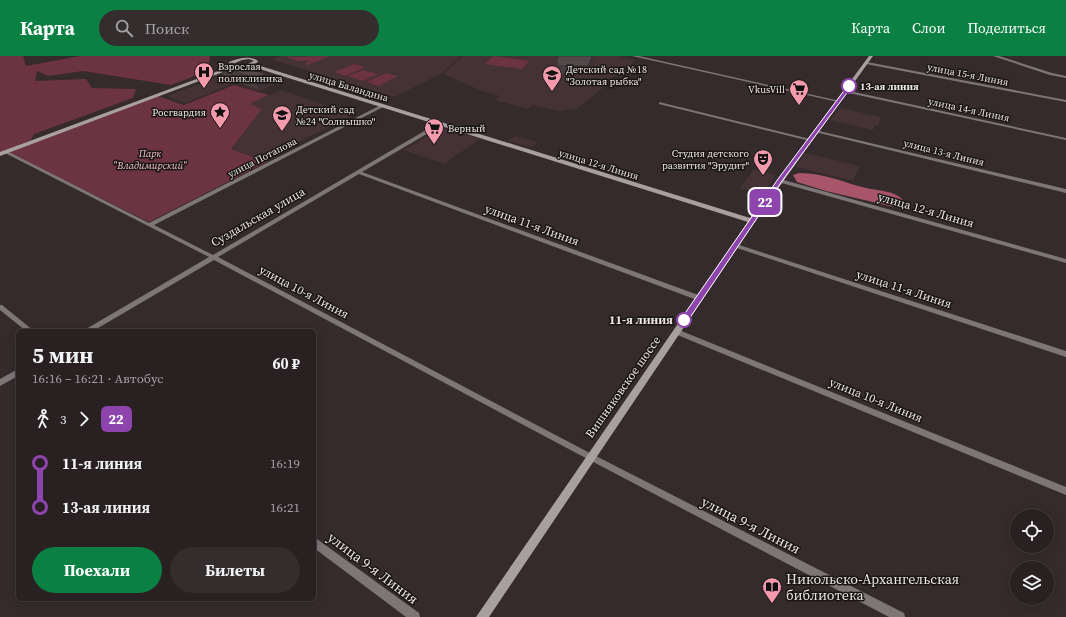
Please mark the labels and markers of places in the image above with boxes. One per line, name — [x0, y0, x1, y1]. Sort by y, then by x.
place label: Взрослая поликлиника — [218, 60, 284, 85]
hospital icon: Взрослая поликлиника — [193, 61, 215, 89]
place label: Детский сад №18 "Золотая рыбка" — [566, 63, 647, 88]
school or university icon: Детский сад №18 "Золотая рыбка" — [541, 64, 563, 92]
supermarket icon: VkusVill — [788, 78, 810, 106]
marker: 13-ая линия — [841, 78, 857, 94]
place label: 13-ая линия — [860, 80, 919, 93]
place label: VkusVill — [748, 83, 785, 96]
place icon: Росгвардия — [209, 101, 231, 129]
place label: Детский сад №24 "Солнышко" — [296, 103, 376, 128]
school or university icon: Детский сад №24 "Солнышко" — [271, 104, 293, 132]
place label: Росгвардия — [152, 106, 206, 119]
supermarket icon: Верный — [423, 117, 445, 145]
place label: Верный — [448, 122, 486, 135]
place label: Студия детского развития "Эрудит" — [662, 147, 750, 172]
theatre icon: Студия детского развития "Эрудит" — [752, 148, 774, 176]
place label: 11-я линия — [609, 312, 673, 328]
marker: 11-я линия — [676, 312, 692, 328]
place label: Никольско-Архангельская библиотека — [786, 569, 959, 605]
library icon: Никольско-Архангельская библиотека — [761, 576, 783, 604]

